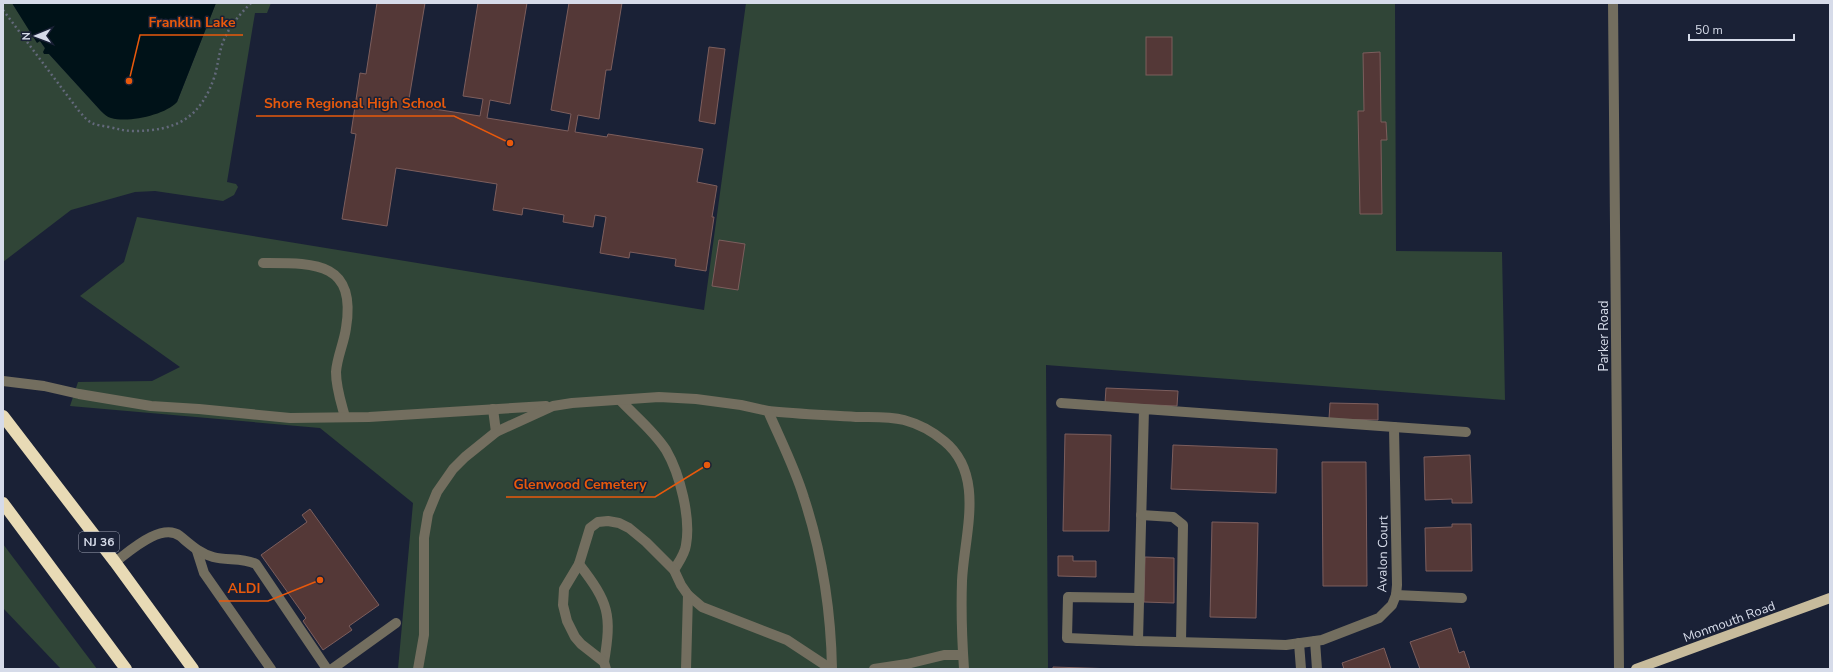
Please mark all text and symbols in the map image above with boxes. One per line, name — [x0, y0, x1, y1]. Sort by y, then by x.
callout: Franklin Lake — [140, 9, 243, 35]
text: Franklin Lake — [149, 13, 236, 32]
north arrow — [16, 16, 56, 56]
scale bar — [1689, 16, 1794, 42]
text: 50 m — [1695, 22, 1723, 38]
text: N — [19, 32, 34, 40]
callout: Shore Regional High School — [256, 90, 454, 116]
text: Shore Regional High School — [264, 94, 447, 113]
street label: Parker Road — [1595, 301, 1613, 371]
callout: Glenwood Cemetery — [506, 471, 655, 497]
text: Glenwood Cemetery — [513, 475, 647, 494]
street label: Avalon Court — [1373, 515, 1393, 593]
road number: NJ 36 — [79, 532, 119, 552]
callout: ALDI — [219, 575, 268, 601]
text: ALDI — [228, 579, 260, 598]
street label: Monmouth Road — [1681, 597, 1778, 647]

